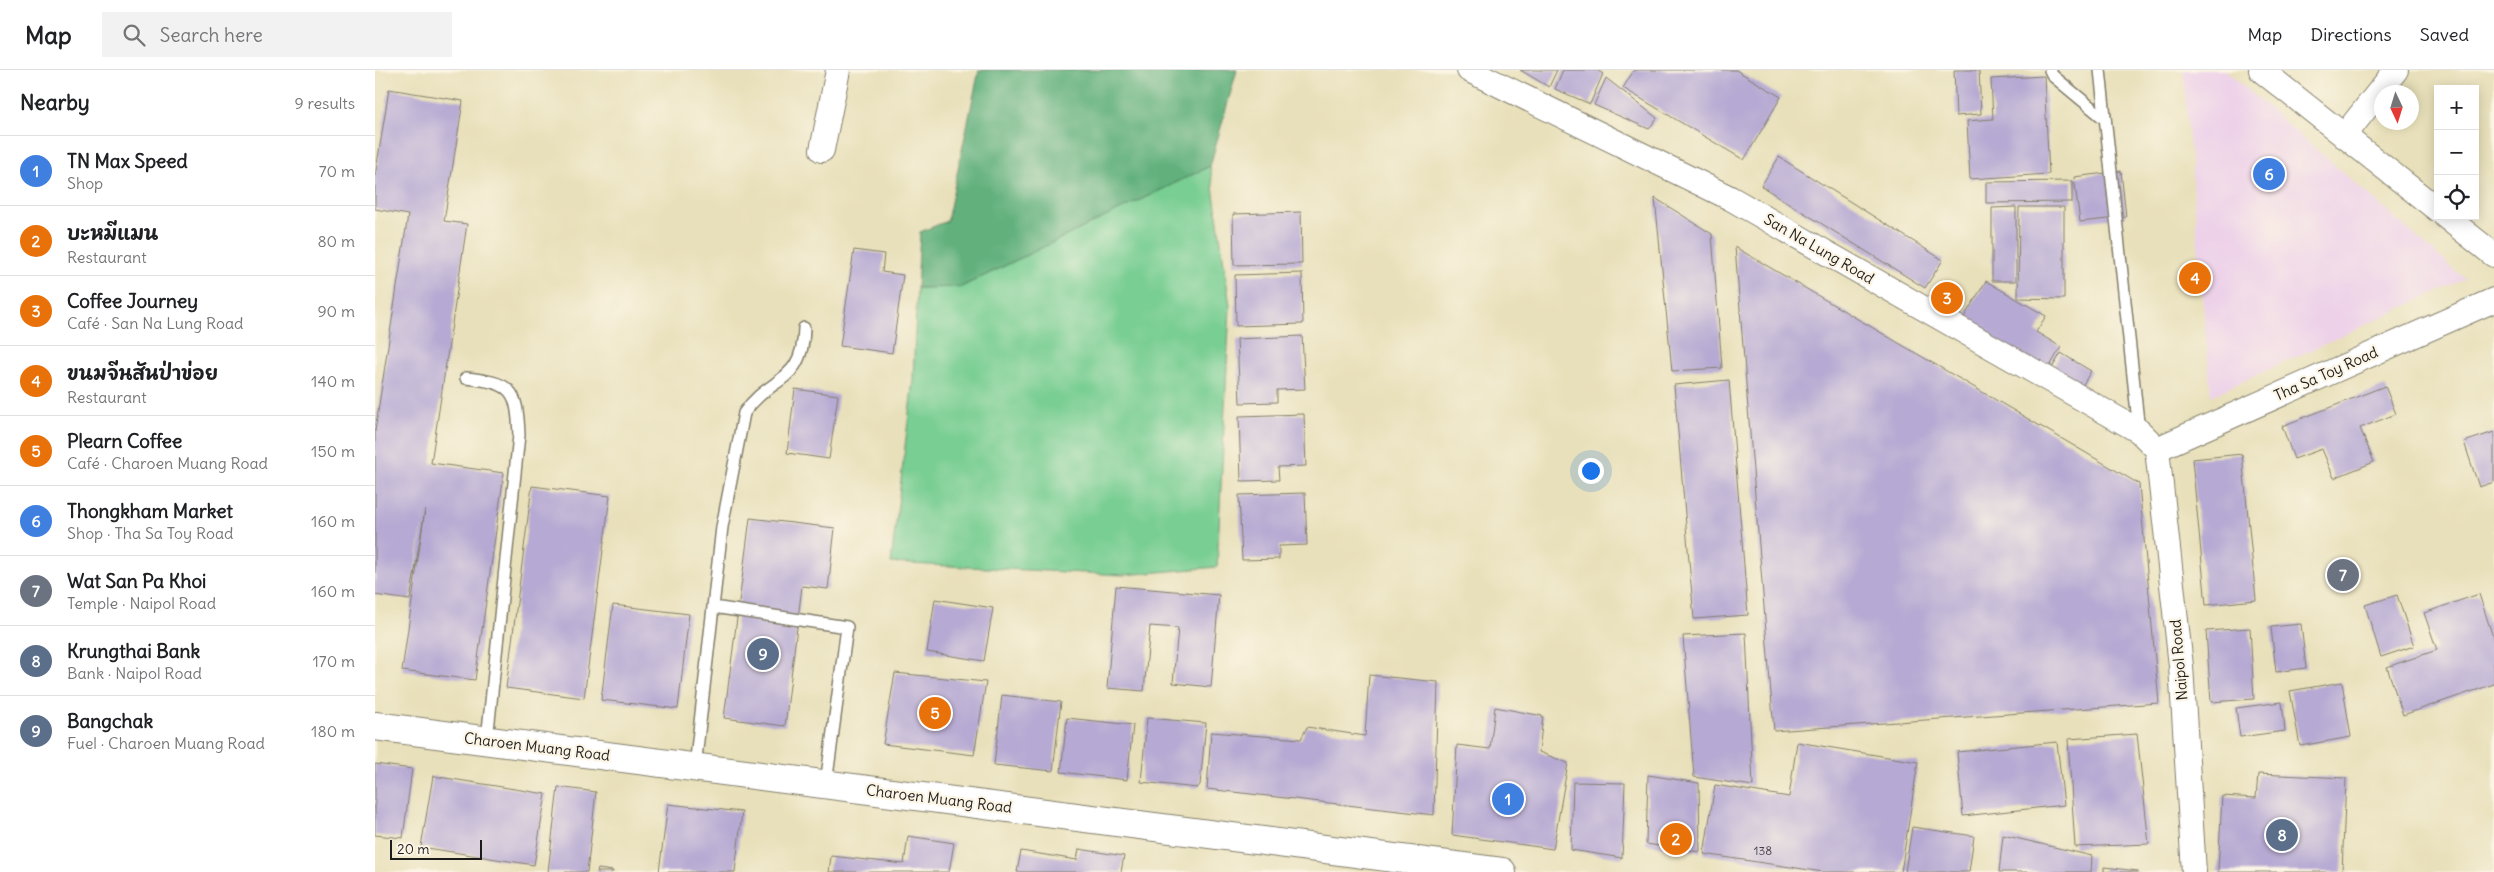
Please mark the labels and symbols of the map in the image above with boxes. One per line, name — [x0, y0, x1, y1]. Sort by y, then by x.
north arrow — [2374, 85, 2419, 130]
pin: 6 — [2253, 155, 2285, 193]
street label: San Na Lung Road — [1761, 209, 1878, 288]
pin: 4 — [2179, 259, 2211, 297]
pin: 3 — [1931, 279, 1963, 317]
street label: Tha Sa Toy Road — [2271, 342, 2381, 405]
your location — [1578, 458, 1604, 484]
pin: 7 — [2327, 556, 2359, 594]
street label: Naipol Road — [2165, 619, 2192, 701]
pin: 9 — [747, 635, 779, 673]
pin: 5 — [919, 694, 951, 732]
street label: Charoen Muang Road — [463, 728, 611, 765]
street label: Charoen Muang Road — [865, 780, 1013, 817]
pin: 1 — [1492, 780, 1524, 818]
pin: 8 — [2266, 816, 2298, 854]
pin: 2 — [1660, 820, 1692, 858]
scale bar — [390, 837, 483, 860]
house number: 138 — [1754, 843, 1772, 858]

